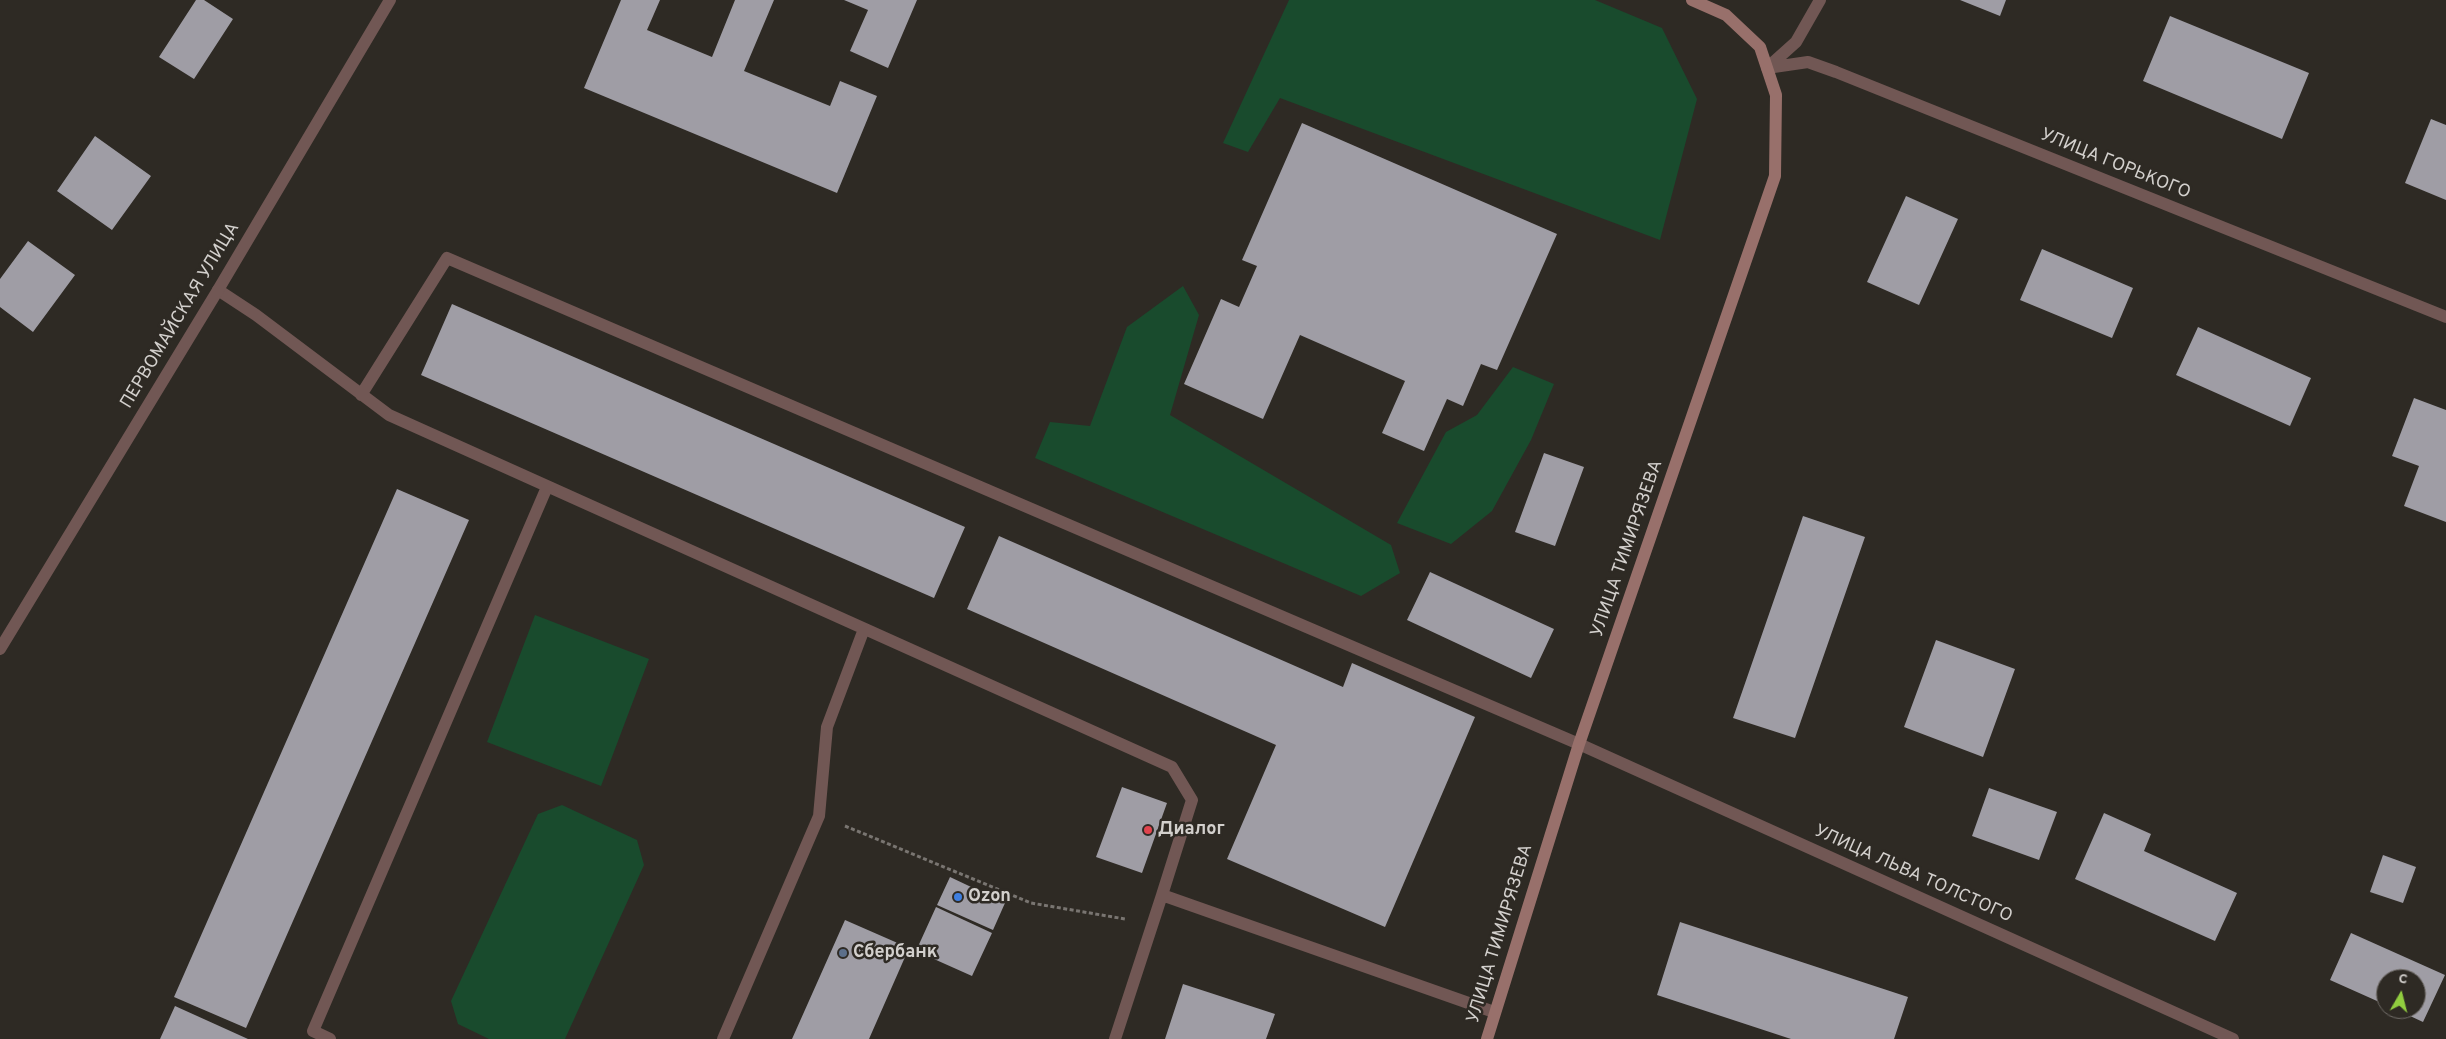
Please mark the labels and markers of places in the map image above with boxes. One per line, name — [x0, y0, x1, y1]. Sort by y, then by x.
place label: Диалог — [1158, 819, 1225, 841]
marker: Диалог — [1142, 824, 1154, 836]
place label: Ozon — [968, 886, 1011, 908]
marker: Ozon — [952, 891, 964, 903]
place label: Сбербанк — [853, 942, 937, 964]
marker: Сбербанк — [837, 947, 849, 959]

